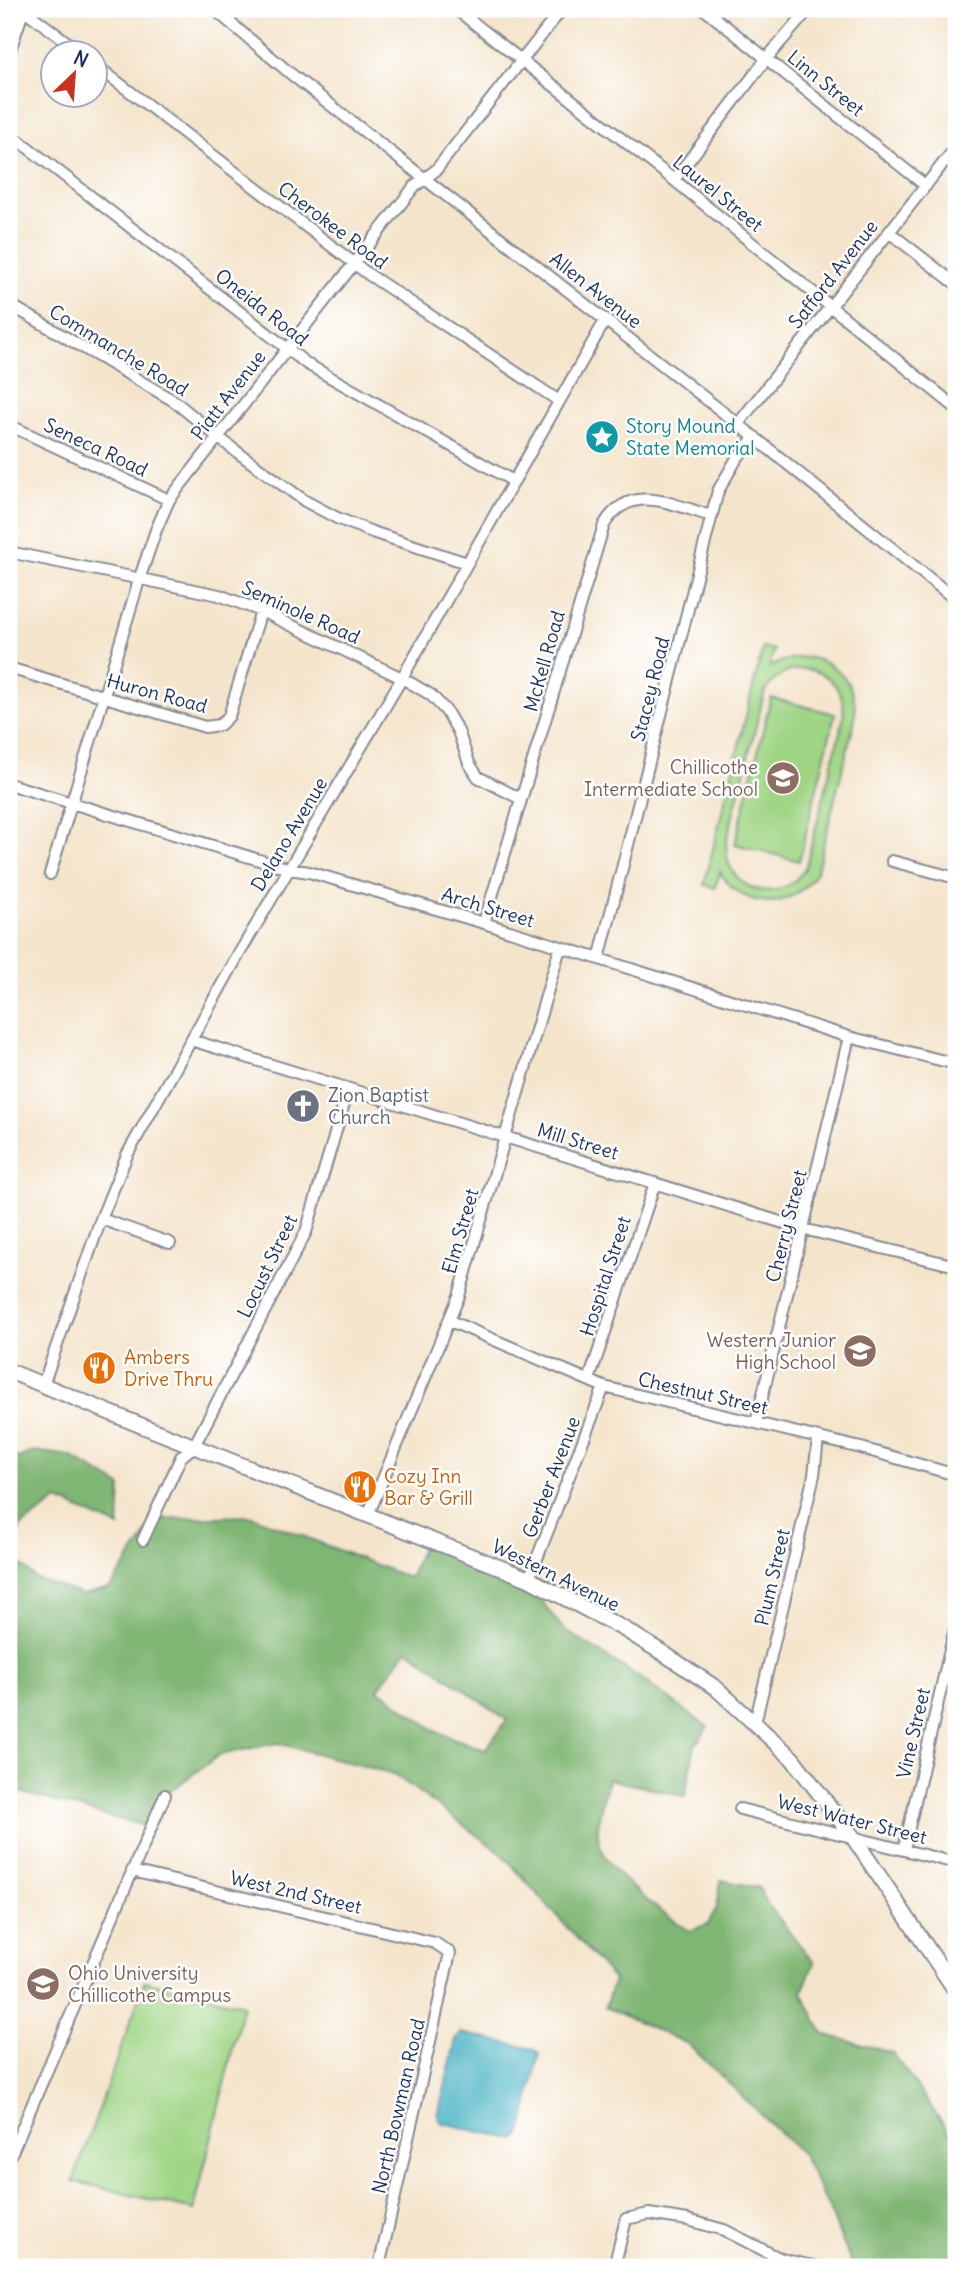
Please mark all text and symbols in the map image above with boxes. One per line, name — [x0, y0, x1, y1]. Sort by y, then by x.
north arrow — [38, 38, 108, 108]
text: N — [70, 45, 92, 72]
street label: Linn Street — [783, 45, 869, 121]
street label: Laurel Street — [668, 149, 768, 237]
street label: Cherokee Road — [273, 176, 393, 274]
street label: Safford Avenue — [783, 215, 883, 333]
street label: Allen Avenue — [545, 247, 647, 333]
street label: Oneida Road — [211, 263, 313, 351]
street label: Commanche Road — [45, 299, 193, 401]
street label: Piatt Avenue — [185, 345, 271, 445]
street label: Seneca Road — [40, 413, 152, 481]
place label: Story Mound State Memorial — [626, 414, 754, 460]
place icon: Story Mound State Memorial — [583, 418, 621, 456]
street label: Seminole Road — [238, 575, 364, 649]
street label: McKell Road — [518, 608, 570, 714]
street label: Stacey Road — [625, 634, 675, 744]
street label: Huron Road — [104, 668, 210, 718]
place label: Chillicothe Intermediate School — [584, 755, 758, 801]
school or university icon: Chillicothe Intermediate School — [764, 759, 802, 797]
street label: Delano Avenue — [246, 773, 332, 895]
street label: Arch Street — [439, 882, 537, 932]
place label: Zion Baptist Church — [328, 1083, 429, 1129]
church icon: Zion Baptist Church — [284, 1087, 322, 1125]
street label: Mill Street — [535, 1117, 621, 1165]
street label: Cherry Street — [760, 1167, 812, 1285]
street label: Elm Street — [436, 1186, 484, 1276]
street label: Locust Street — [232, 1210, 302, 1322]
street label: Hospital Street — [574, 1213, 636, 1339]
place label: Western Junior High School — [706, 1328, 836, 1374]
school or university icon: Western Junior High School — [841, 1332, 879, 1370]
place label: Ambers Drive Thru — [124, 1345, 213, 1391]
restaurant icon: Ambers Drive Thru — [80, 1349, 118, 1387]
street label: Chestnut Street — [636, 1366, 770, 1420]
street label: Gerber Avenue — [517, 1413, 585, 1541]
place label: Cozy Inn Bar & Grill — [384, 1464, 473, 1510]
restaurant icon: Cozy Inn Bar & Grill — [341, 1468, 379, 1506]
street label: Plum Street — [749, 1526, 795, 1628]
street label: Western Avenue — [488, 1534, 624, 1616]
street label: Vine Street — [891, 1685, 935, 1781]
street label: West Water Street — [775, 1789, 929, 1849]
street label: West 2nd Street — [228, 1865, 364, 1919]
place label: Ohio University Chillicothe Campus — [68, 1961, 231, 2007]
school or university icon: Ohio University Chillicothe Campus — [24, 1965, 62, 2003]
street label: North Bowman Road — [366, 2016, 430, 2196]

